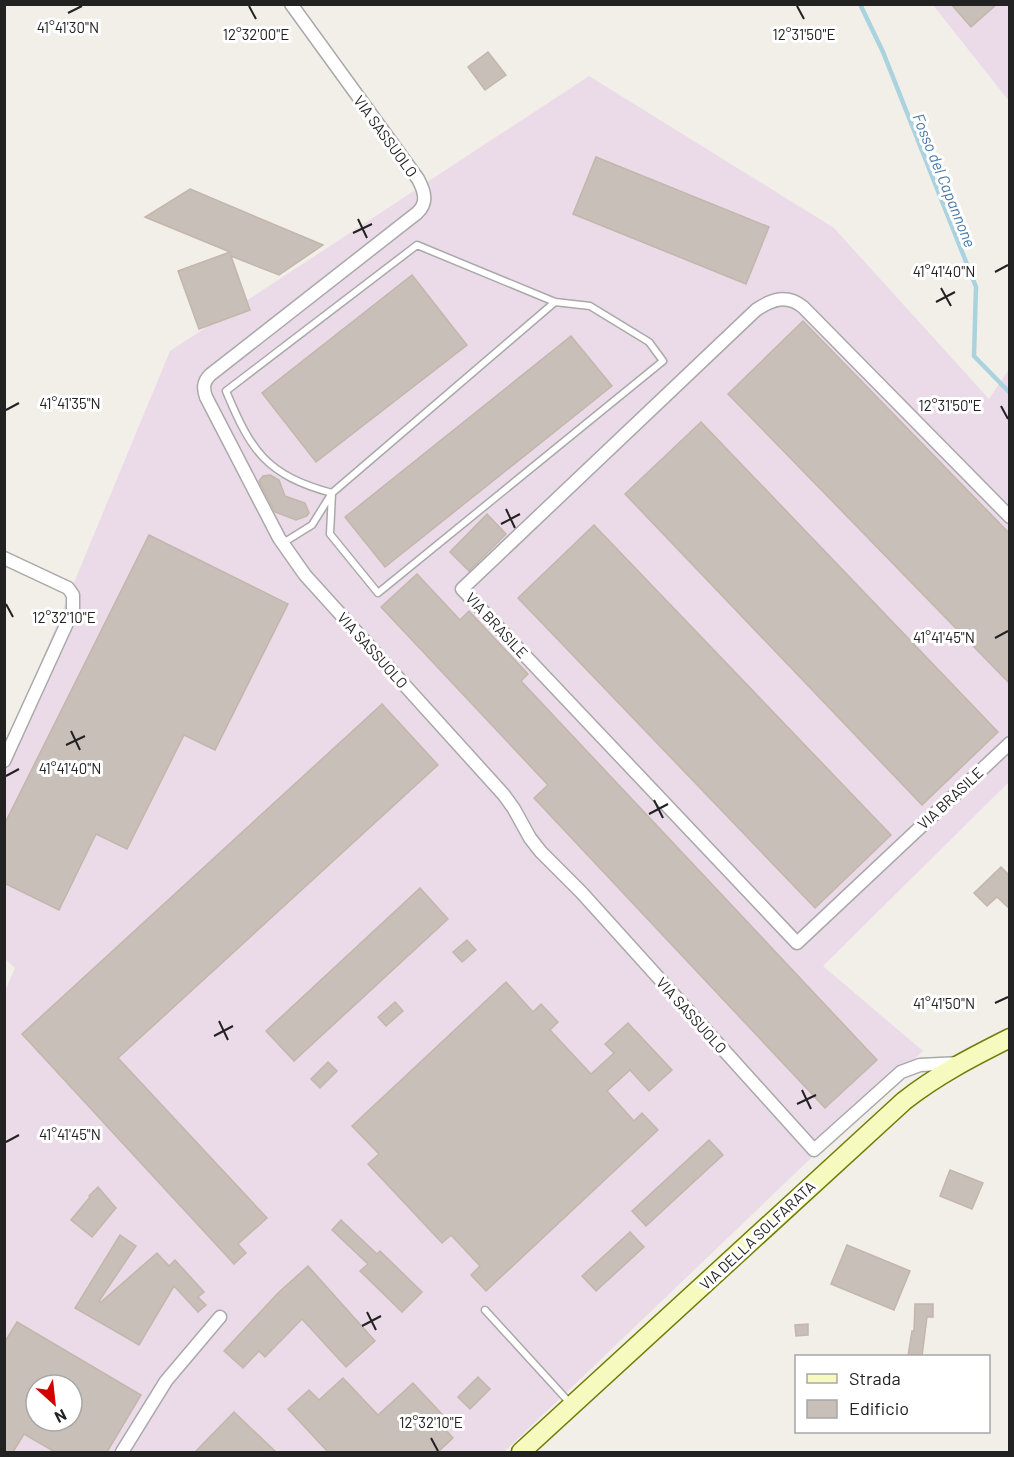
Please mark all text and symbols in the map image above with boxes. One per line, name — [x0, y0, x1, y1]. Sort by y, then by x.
text: 41°41'30"N — [37, 18, 99, 36]
text: 12°32'00"E — [223, 25, 289, 43]
text: 12°31'50"E — [772, 25, 836, 43]
street label: VIA SASSUOLO — [350, 92, 422, 180]
water label: Fosso del Capannone — [909, 110, 981, 250]
text: 41°41'40"N — [913, 262, 975, 280]
text: 41°41'35"N — [39, 394, 101, 412]
text: 12°31'50"E — [918, 396, 982, 414]
street label: VIA BRASILE — [462, 589, 532, 661]
text: 12°32'10"E — [32, 608, 96, 626]
street label: VIA SASSUOLO — [334, 608, 412, 692]
text: 41°41'45"N — [913, 628, 975, 646]
text: 41°41'40"N — [39, 759, 101, 777]
street label: VIA BRASILE — [914, 763, 986, 833]
street label: VIA SASSUOLO — [653, 973, 731, 1057]
text: 41°41'50"N — [913, 994, 975, 1012]
text: 41°41'45"N — [39, 1125, 101, 1143]
street label: VIA DELLA SOLFARATA — [696, 1177, 818, 1293]
legend — [795, 1355, 990, 1433]
text: Strada — [849, 1367, 901, 1389]
north arrow — [24, 1373, 84, 1433]
text: Edificio — [849, 1397, 909, 1419]
text: N — [52, 1406, 70, 1428]
text: 12°32'10"E — [399, 1413, 463, 1431]

